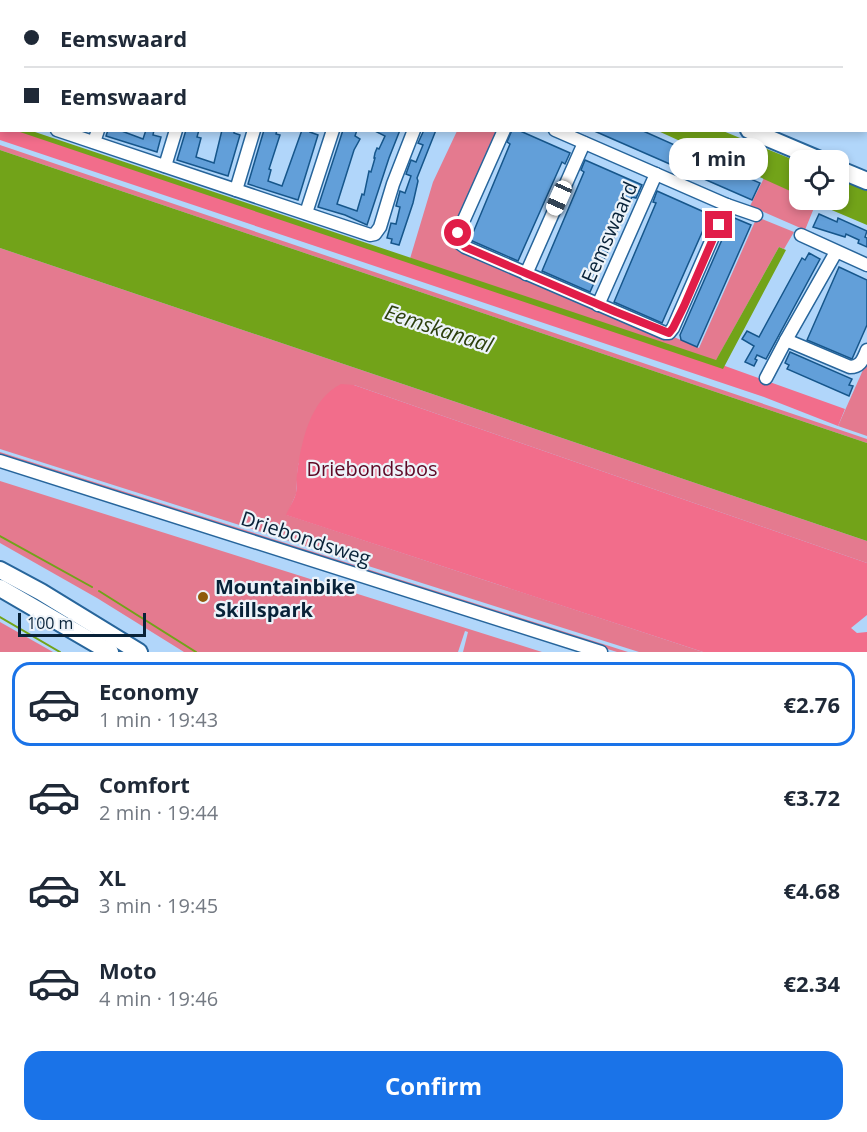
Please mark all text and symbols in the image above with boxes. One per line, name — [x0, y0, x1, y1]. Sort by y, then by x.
text: Eemswaard — [60, 23, 187, 53]
text: Eemswaard — [60, 81, 187, 111]
callout: 1 min — [670, 138, 768, 180]
text: 1 min — [691, 145, 746, 172]
map controls — [789, 150, 849, 210]
button: locate — [789, 150, 849, 210]
street label: Eemswaard — [575, 177, 643, 287]
car — [543, 178, 575, 218]
route end — [705, 211, 732, 238]
route start — [444, 219, 471, 246]
water label: Eemskanaal — [381, 297, 497, 359]
park label: Driebondsbos — [306, 455, 438, 482]
street label: Driebondsweg — [238, 504, 374, 572]
place label: Mountainbike Skillspark — [215, 573, 356, 623]
marker: Mountainbike Skillspark — [196, 590, 210, 604]
scale bar — [18, 610, 146, 638]
text: 100 m — [27, 612, 73, 634]
text: Economy — [99, 676, 198, 706]
icon: car — [27, 677, 81, 731]
text: €2.76 — [783, 689, 840, 719]
text: 1 min · 19:43 — [99, 706, 218, 733]
text: Comfort — [99, 769, 190, 799]
icon: car — [27, 770, 81, 824]
text: €3.72 — [783, 782, 840, 812]
text: 2 min · 19:44 — [99, 799, 218, 826]
text: XL — [99, 862, 126, 892]
icon: car — [27, 863, 81, 917]
text: €4.68 — [783, 875, 840, 905]
text: 3 min · 19:45 — [99, 892, 218, 919]
text: Moto — [99, 955, 157, 985]
icon: car — [27, 956, 81, 1010]
text: €2.34 — [783, 968, 840, 998]
text: 4 min · 19:46 — [99, 985, 218, 1012]
button: Confirm — [24, 1051, 843, 1120]

